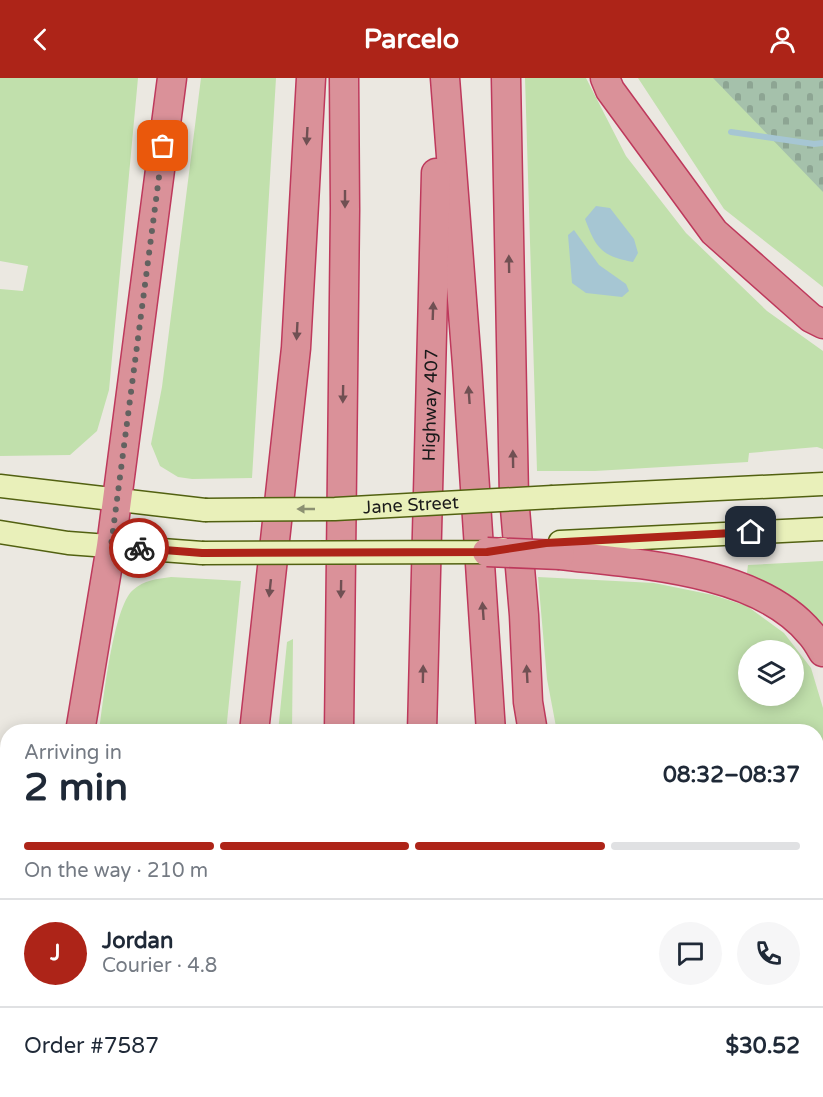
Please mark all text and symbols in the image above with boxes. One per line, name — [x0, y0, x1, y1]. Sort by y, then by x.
icon: back — [24, 23, 57, 56]
text: Parcelo — [364, 23, 459, 56]
icon: person — [766, 23, 799, 56]
pin — [137, 120, 188, 171]
one-way arrow — [302, 127, 312, 146]
icon: bag — [146, 129, 179, 162]
one-way arrow — [340, 190, 350, 209]
one-way arrow — [505, 254, 514, 273]
one-way arrow — [428, 301, 438, 320]
one-way arrow — [292, 322, 301, 341]
street label: Highway 407 — [418, 349, 443, 462]
one-way arrow — [338, 385, 348, 404]
one-way arrow — [464, 386, 473, 405]
one-way arrow — [508, 449, 518, 468]
street label: Jane Street — [362, 491, 459, 518]
one-way arrow — [296, 504, 315, 514]
pin — [725, 506, 776, 557]
icon: home — [734, 515, 767, 548]
courier — [109, 518, 169, 578]
icon: bike — [123, 532, 156, 565]
one-way arrow — [265, 578, 275, 597]
one-way arrow — [336, 580, 346, 599]
one-way arrow — [478, 601, 488, 620]
map controls — [738, 640, 804, 706]
button: layers — [738, 640, 804, 706]
one-way arrow — [418, 664, 428, 683]
one-way arrow — [522, 665, 531, 684]
text: Arriving in — [24, 741, 122, 765]
text: 08:32–08:37 — [663, 762, 800, 788]
text: 2 min — [24, 764, 128, 811]
text: On the way · 210 m — [24, 859, 208, 883]
button: chat — [659, 922, 722, 985]
button: phone — [737, 922, 800, 985]
text: Jordan — [102, 928, 173, 954]
text: J — [50, 940, 61, 966]
text: Courier · 4.8 — [102, 954, 217, 978]
text: Order #7587 — [24, 1033, 159, 1059]
text: $30.52 — [725, 1033, 800, 1059]

